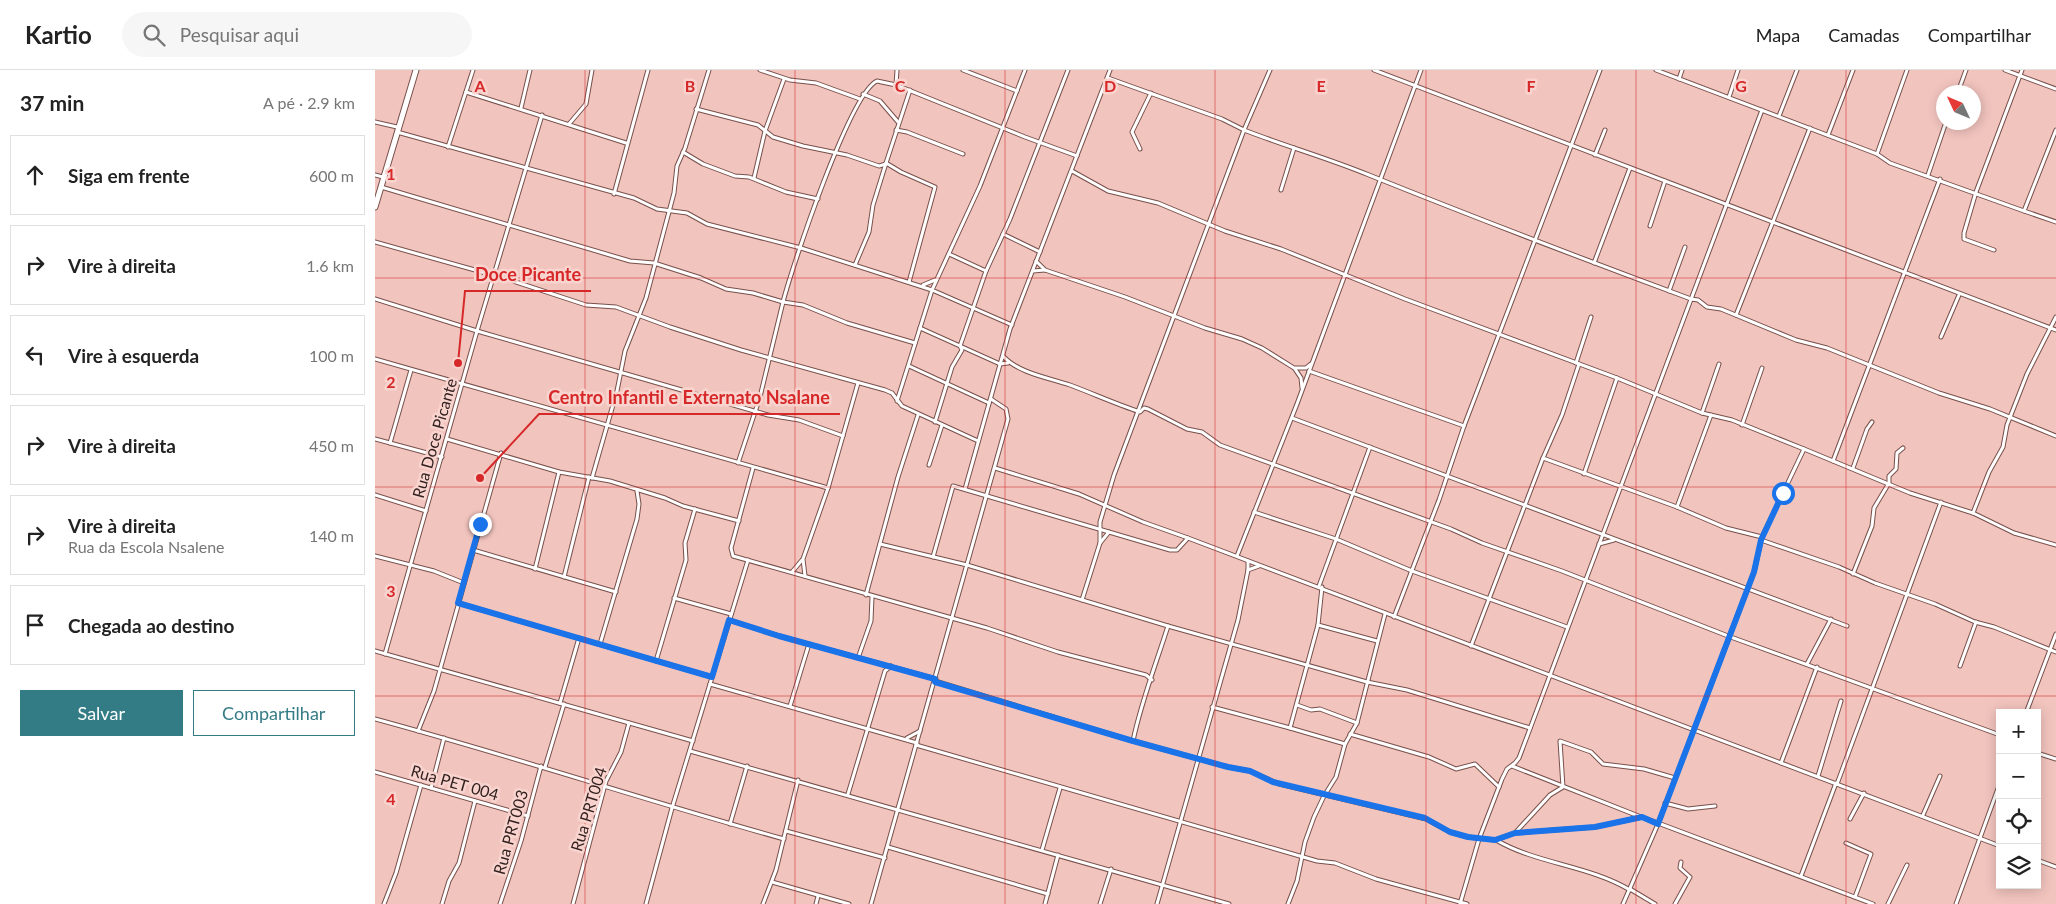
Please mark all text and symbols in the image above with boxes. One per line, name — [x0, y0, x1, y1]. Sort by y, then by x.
search box — [122, 12, 472, 57]
text: Kartio — [25, 20, 92, 49]
icon: search — [140, 21, 168, 49]
text: Pesquisar aqui — [180, 23, 299, 46]
text: Mapa — [1756, 24, 1800, 46]
text: Camadas — [1828, 24, 1900, 46]
text: Compartilhar — [1928, 24, 2031, 46]
text: A — [473, 76, 486, 95]
text: B — [685, 76, 695, 95]
text: C — [895, 76, 906, 95]
text: D — [1104, 76, 1116, 95]
text: E — [1316, 76, 1326, 95]
text: F — [1526, 76, 1536, 95]
text: G — [1735, 76, 1747, 95]
north arrow — [1936, 85, 1981, 130]
text: 37 min — [20, 90, 84, 115]
text: A pé · 2.9 km — [263, 93, 355, 112]
icon: ahead — [21, 161, 49, 189]
text: Siga em frente — [68, 164, 190, 187]
text: 1 — [386, 164, 396, 183]
text: 600 m — [309, 166, 354, 185]
icon: right — [21, 251, 49, 279]
text: Vire à direita — [68, 254, 176, 277]
text: 1.6 km — [306, 256, 354, 275]
callout: Doce Picante — [465, 258, 591, 291]
text: Doce Picante — [475, 263, 581, 285]
icon: left — [21, 341, 49, 369]
text: Vire à esquerda — [68, 344, 199, 367]
text: 100 m — [309, 346, 354, 365]
text: 2 — [386, 372, 396, 391]
street label: Rua Doce Picante — [408, 376, 460, 500]
callout: Centro Infantil e Externato Nsalane — [539, 381, 840, 414]
text: Centro Infantil e Externato Nsalane — [548, 386, 830, 408]
icon: right — [21, 431, 49, 459]
text: Vire à direita — [68, 434, 176, 457]
text: 450 m — [309, 436, 354, 455]
route start — [1772, 482, 1795, 505]
route end — [469, 513, 492, 536]
text: Vire à direita — [68, 514, 176, 537]
icon: right — [21, 521, 49, 549]
text: 140 m — [309, 526, 354, 545]
text: Rua da Escola Nsalene — [68, 537, 225, 556]
text: 3 — [386, 581, 396, 600]
icon: arrive — [21, 611, 49, 639]
text: Chegada ao destino — [68, 614, 234, 637]
button: Salvar — [20, 690, 183, 736]
button: Compartilhar — [193, 690, 355, 736]
map controls — [1996, 709, 2041, 889]
button: + — [1996, 709, 2041, 754]
button: − — [1996, 754, 2041, 799]
street label: Rua PET 004 — [409, 760, 501, 804]
street label: Rua PRT004 — [566, 765, 610, 853]
street label: Rua PRT003 — [489, 787, 531, 877]
text: 4 — [386, 789, 396, 808]
button: locate — [1996, 799, 2041, 844]
button: layers — [1996, 844, 2041, 889]

